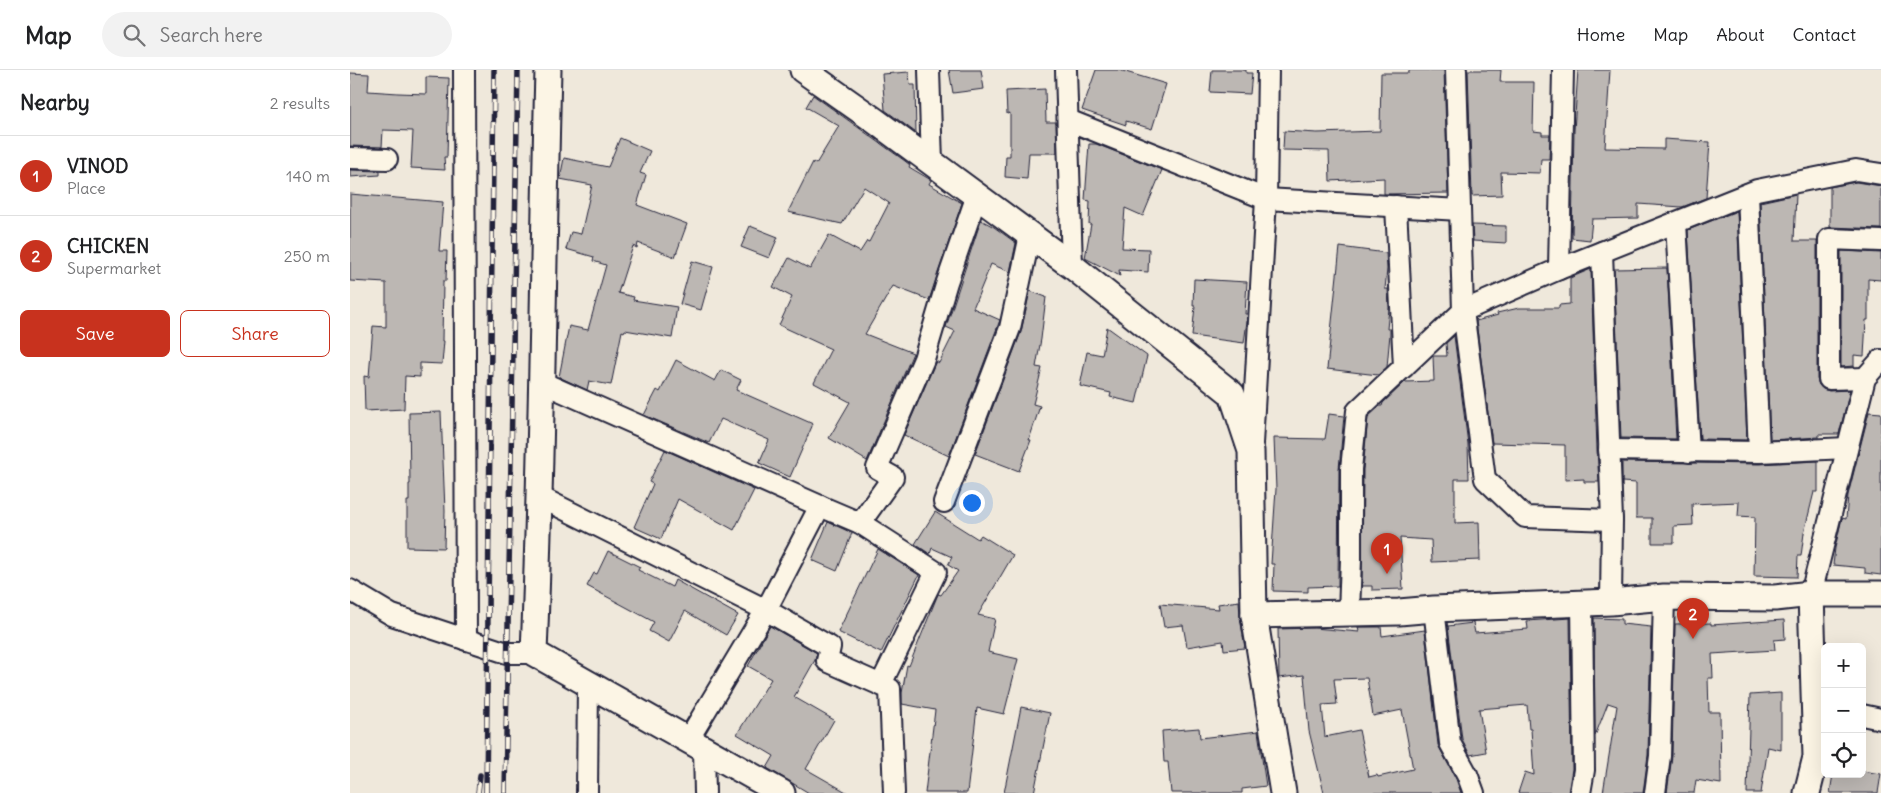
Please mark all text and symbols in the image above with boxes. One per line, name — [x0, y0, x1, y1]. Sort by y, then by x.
search box — [102, 12, 452, 57]
text: Map — [25, 20, 72, 50]
icon: search — [120, 21, 148, 49]
text: Search here — [160, 23, 263, 47]
text: Home — [1577, 23, 1625, 46]
text: Map — [1653, 23, 1688, 46]
text: About — [1716, 23, 1764, 46]
text: Contact — [1792, 23, 1856, 46]
text: Nearby — [20, 89, 90, 116]
text: 2 results — [270, 93, 330, 113]
text: VINOD — [67, 154, 128, 178]
text: 1 — [33, 166, 39, 186]
text: 140 m — [286, 166, 330, 186]
text: Place — [67, 178, 106, 198]
text: CHICKEN — [67, 234, 149, 258]
text: 2 — [32, 246, 40, 266]
text: 250 m — [284, 246, 330, 266]
text: Supermarket — [67, 258, 161, 278]
button: Save — [20, 310, 170, 357]
button: Share — [180, 310, 330, 357]
your location — [959, 490, 985, 516]
pin: 1 — [1371, 533, 1403, 574]
pin: 2 — [1677, 598, 1709, 639]
map controls — [1821, 643, 1866, 778]
button: + — [1821, 643, 1866, 688]
button: − — [1821, 688, 1866, 733]
button: locate — [1821, 733, 1866, 778]

